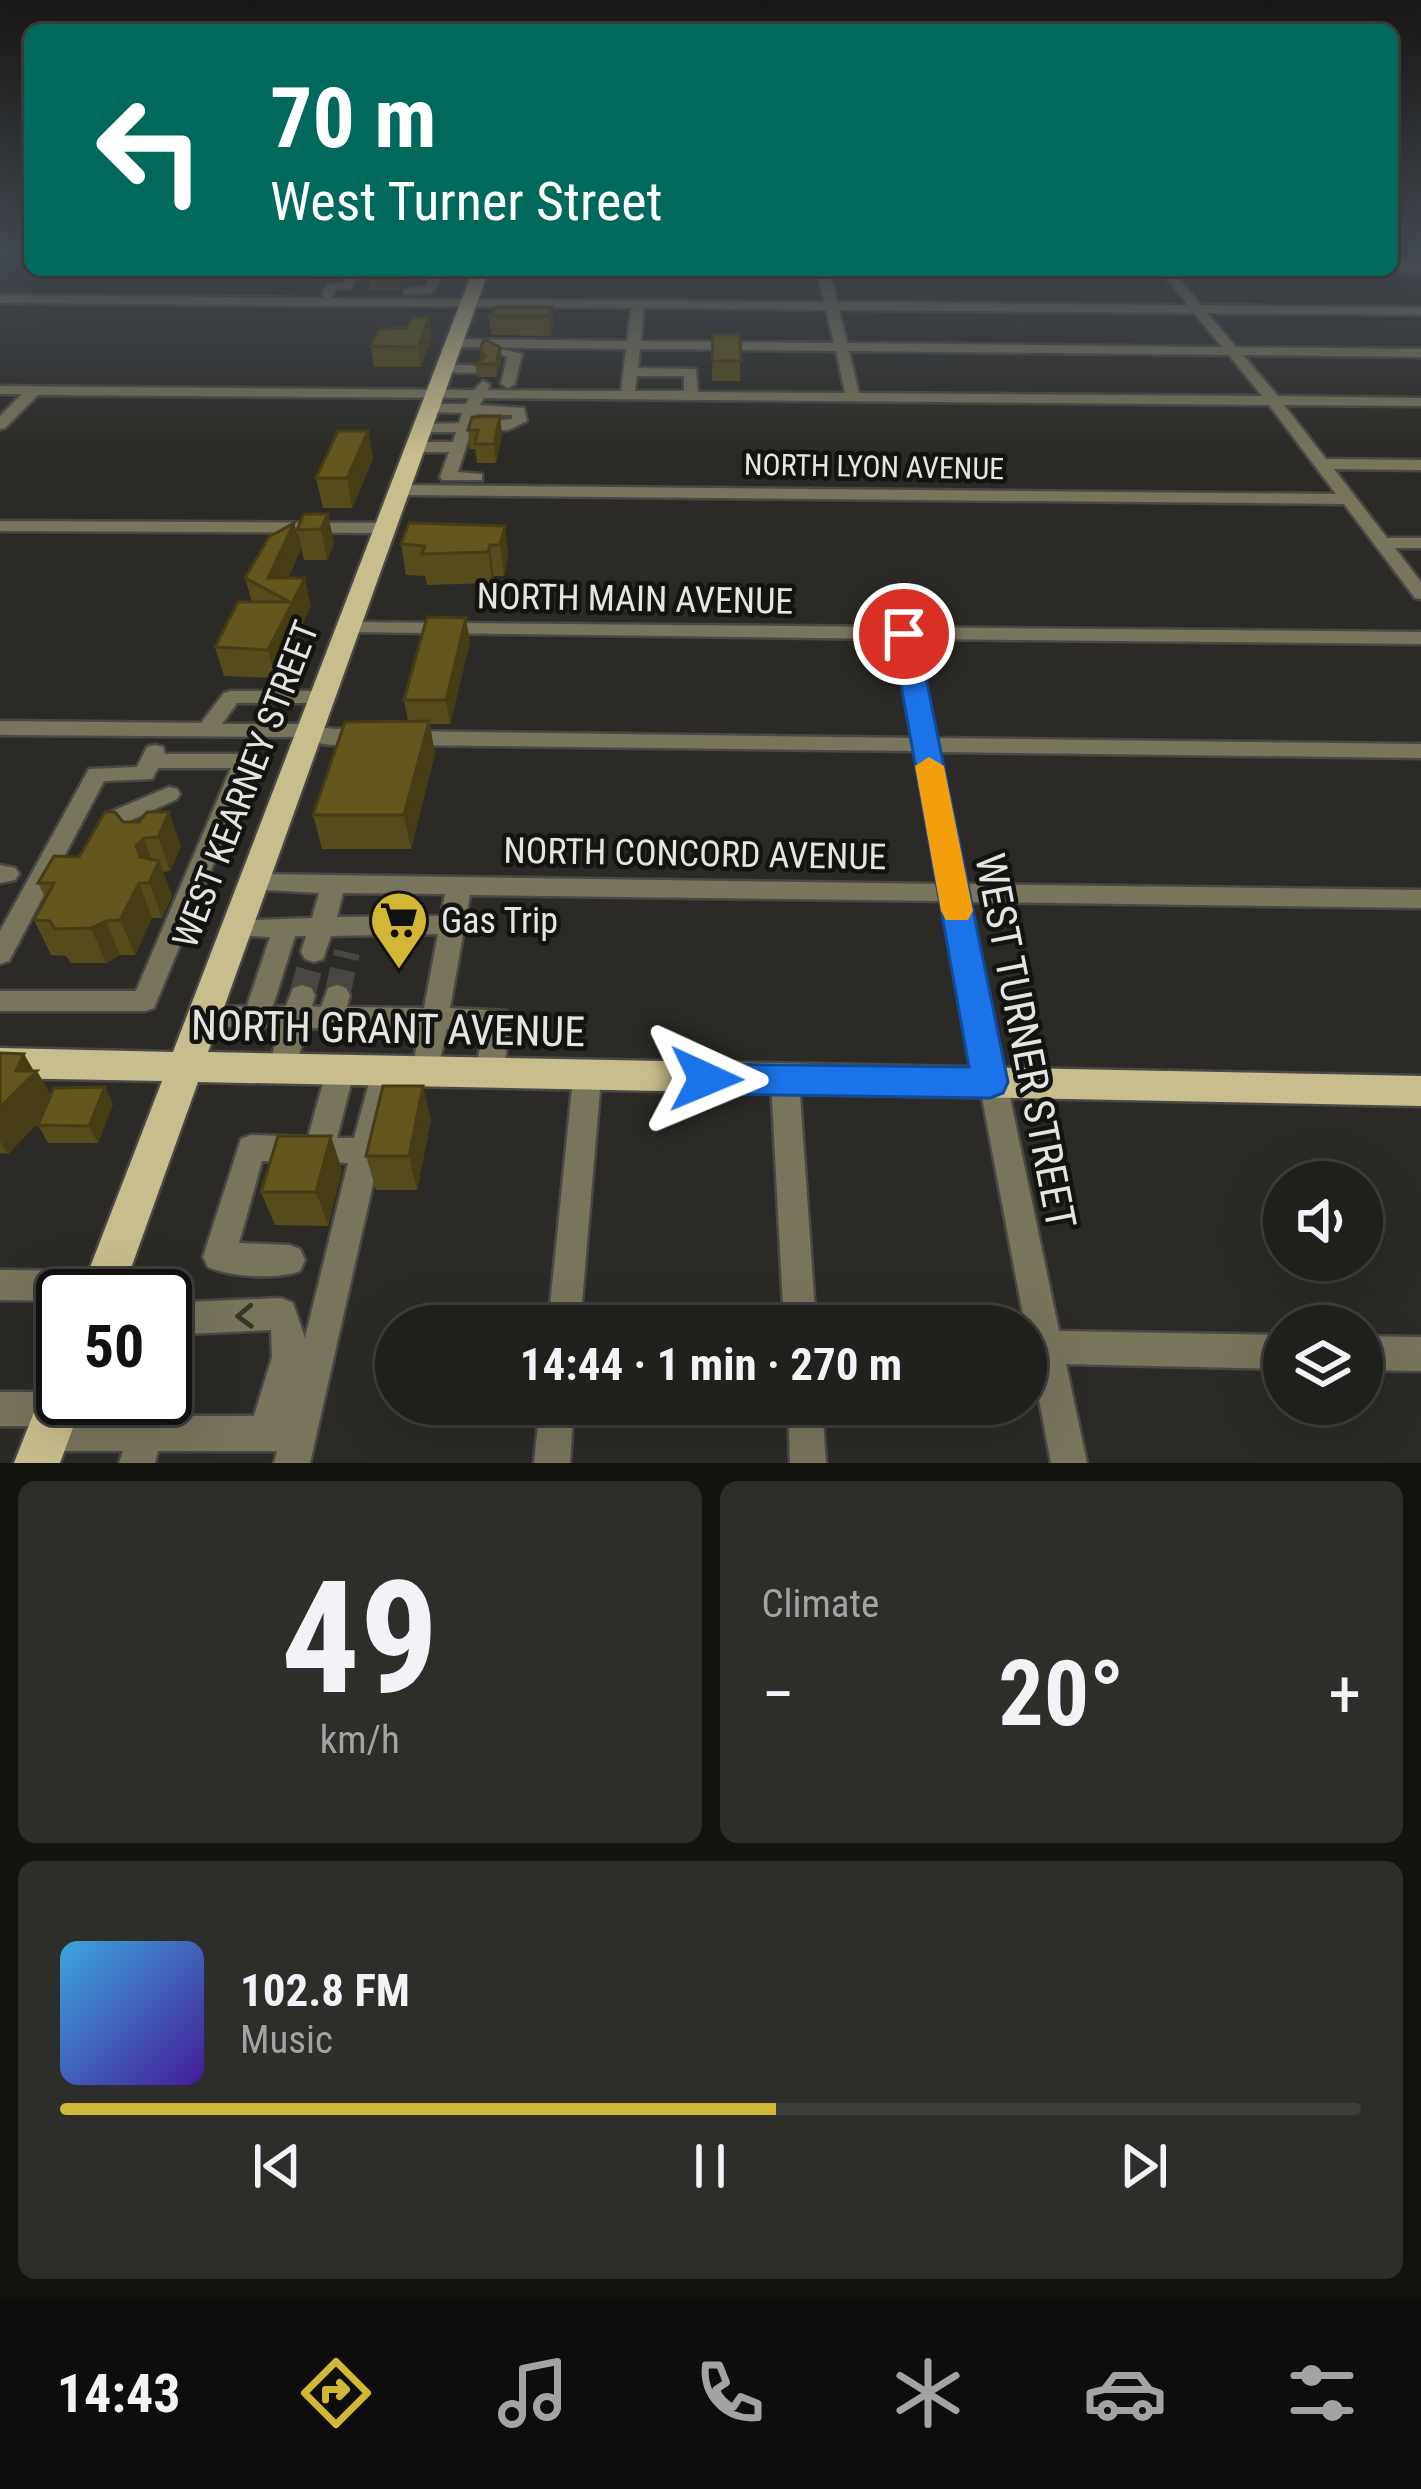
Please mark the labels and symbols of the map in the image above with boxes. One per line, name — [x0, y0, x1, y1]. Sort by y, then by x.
street label: NORTH LYON AVENUE — [744, 447, 1004, 486]
street label: NORTH MAIN AVENUE — [476, 575, 794, 623]
pin — [853, 583, 955, 685]
street label: WEST KEARNEY STREET — [164, 615, 328, 954]
street label: NORTH CONCORD AVENUE — [503, 830, 887, 878]
street label: WEST TURNER STREET — [965, 849, 1086, 1233]
supermarket icon: Gas Trip — [368, 889, 430, 971]
place label: Gas Trip — [441, 900, 558, 942]
street label: NORTH GRANT AVENUE — [190, 1001, 586, 1056]
position arrow — [643, 1016, 769, 1142]
speed limit sign: 50 — [36, 1269, 192, 1425]
one-way arrow — [235, 1302, 254, 1328]

